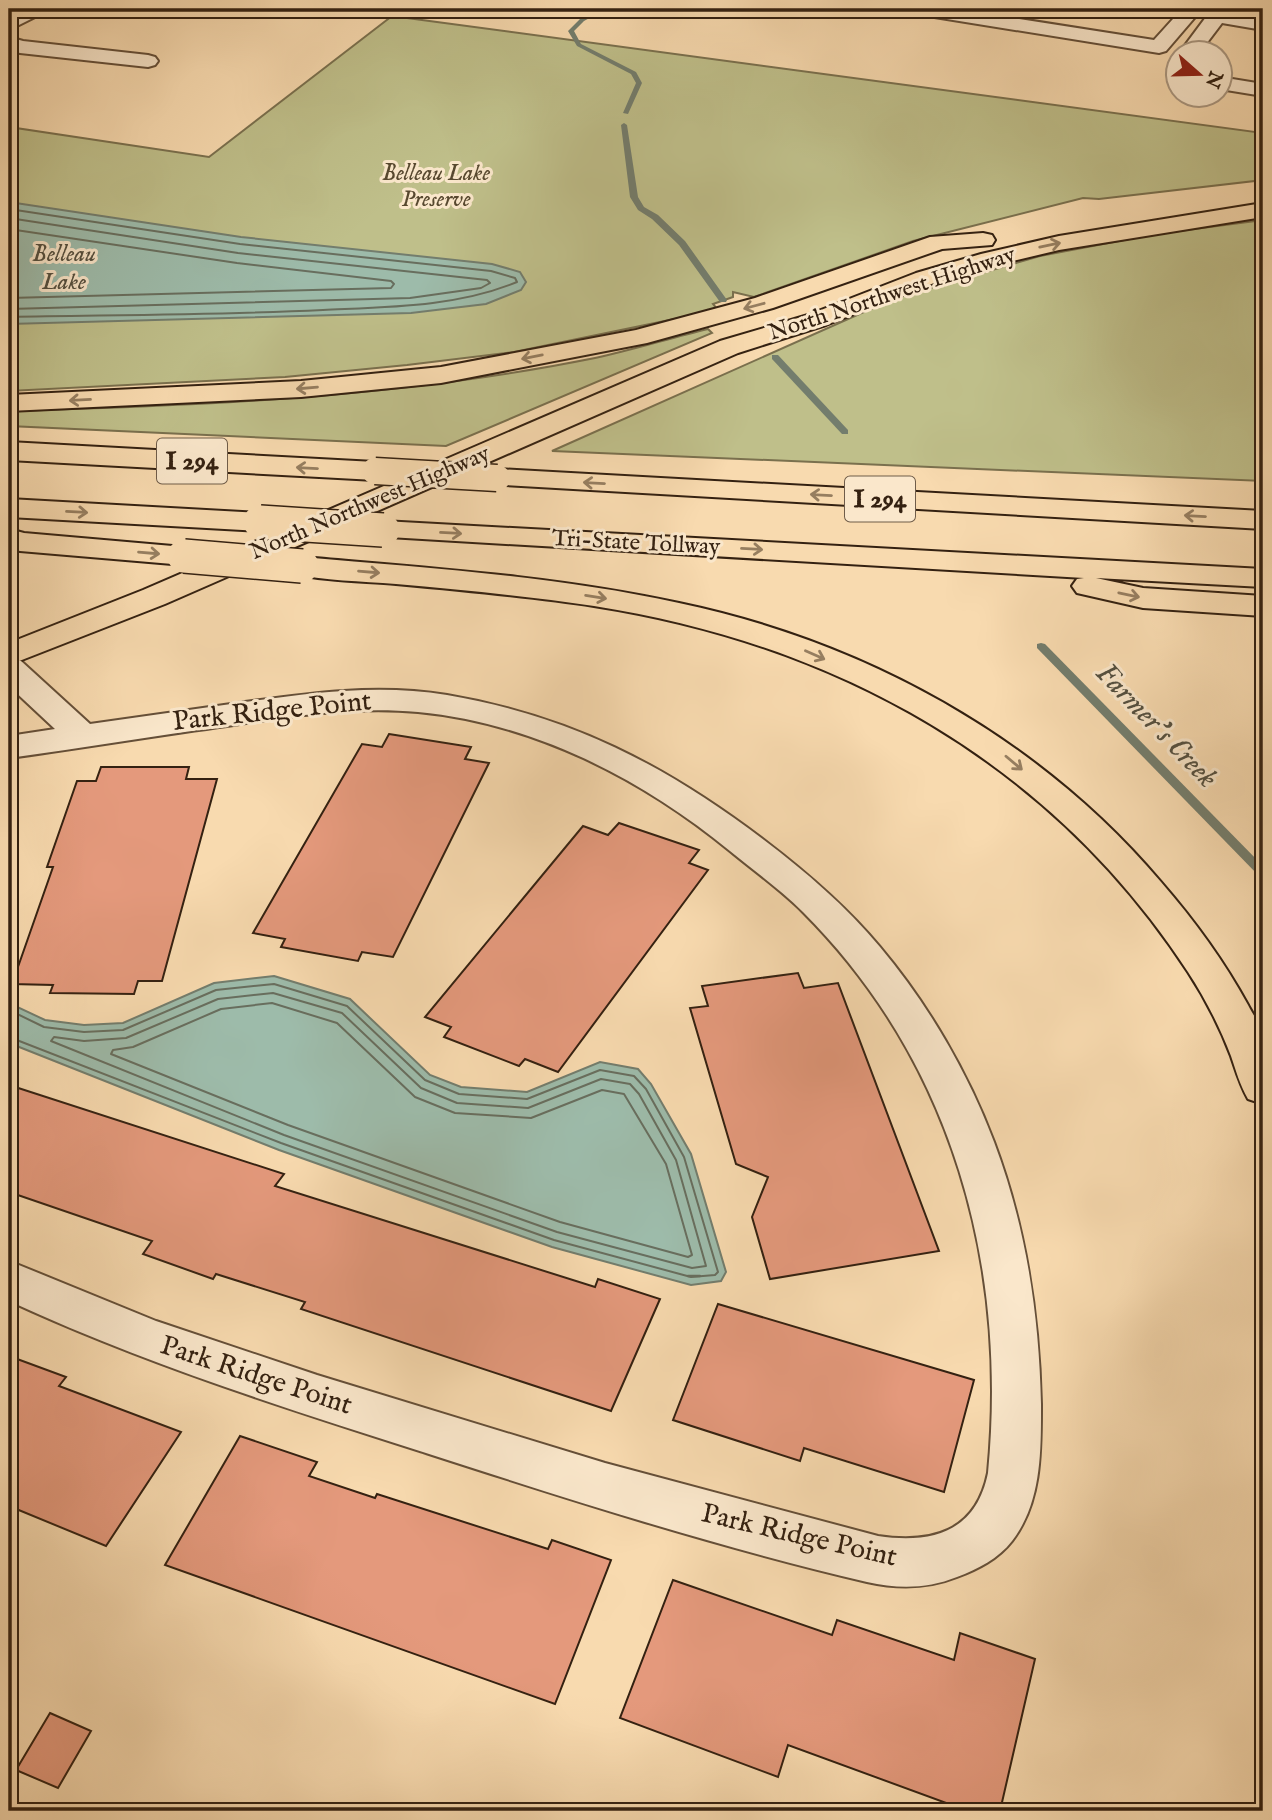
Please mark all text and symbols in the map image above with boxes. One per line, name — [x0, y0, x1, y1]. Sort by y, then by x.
north arrow — [1164, 38, 1234, 108]
text: N — [1199, 66, 1228, 91]
park label: Belleau Lake Preserve — [382, 159, 490, 214]
one-way arrow — [1038, 237, 1061, 251]
water label: Belleau Lake — [32, 239, 96, 298]
street label: North Northwest Highway — [765, 240, 1020, 348]
one-way arrow — [743, 300, 765, 313]
one-way arrow — [522, 351, 544, 364]
one-way arrow — [297, 382, 319, 395]
one-way arrow — [69, 393, 92, 406]
road number: I 294 — [157, 438, 227, 484]
street label: North Northwest Highway — [246, 439, 495, 567]
one-way arrow — [296, 461, 319, 474]
one-way arrow — [583, 476, 606, 489]
road number: I 294 — [845, 477, 915, 522]
one-way arrow — [810, 489, 833, 502]
one-way arrow — [65, 506, 88, 519]
one-way arrow — [1184, 510, 1207, 523]
street label: Tri-State Tollway — [551, 524, 722, 562]
one-way arrow — [439, 527, 462, 540]
one-way arrow — [740, 543, 762, 556]
one-way arrow — [138, 547, 160, 560]
one-way arrow — [358, 566, 380, 579]
one-way arrow — [1117, 589, 1140, 603]
one-way arrow — [584, 591, 606, 604]
one-way arrow — [804, 649, 825, 662]
water label: Farmer's Creek — [1087, 655, 1225, 797]
street label: Park Ridge Point — [171, 684, 373, 740]
one-way arrow — [1005, 755, 1023, 771]
street label: Park Ridge Point — [156, 1329, 357, 1424]
street label: Park Ridge Point — [698, 1497, 901, 1576]

